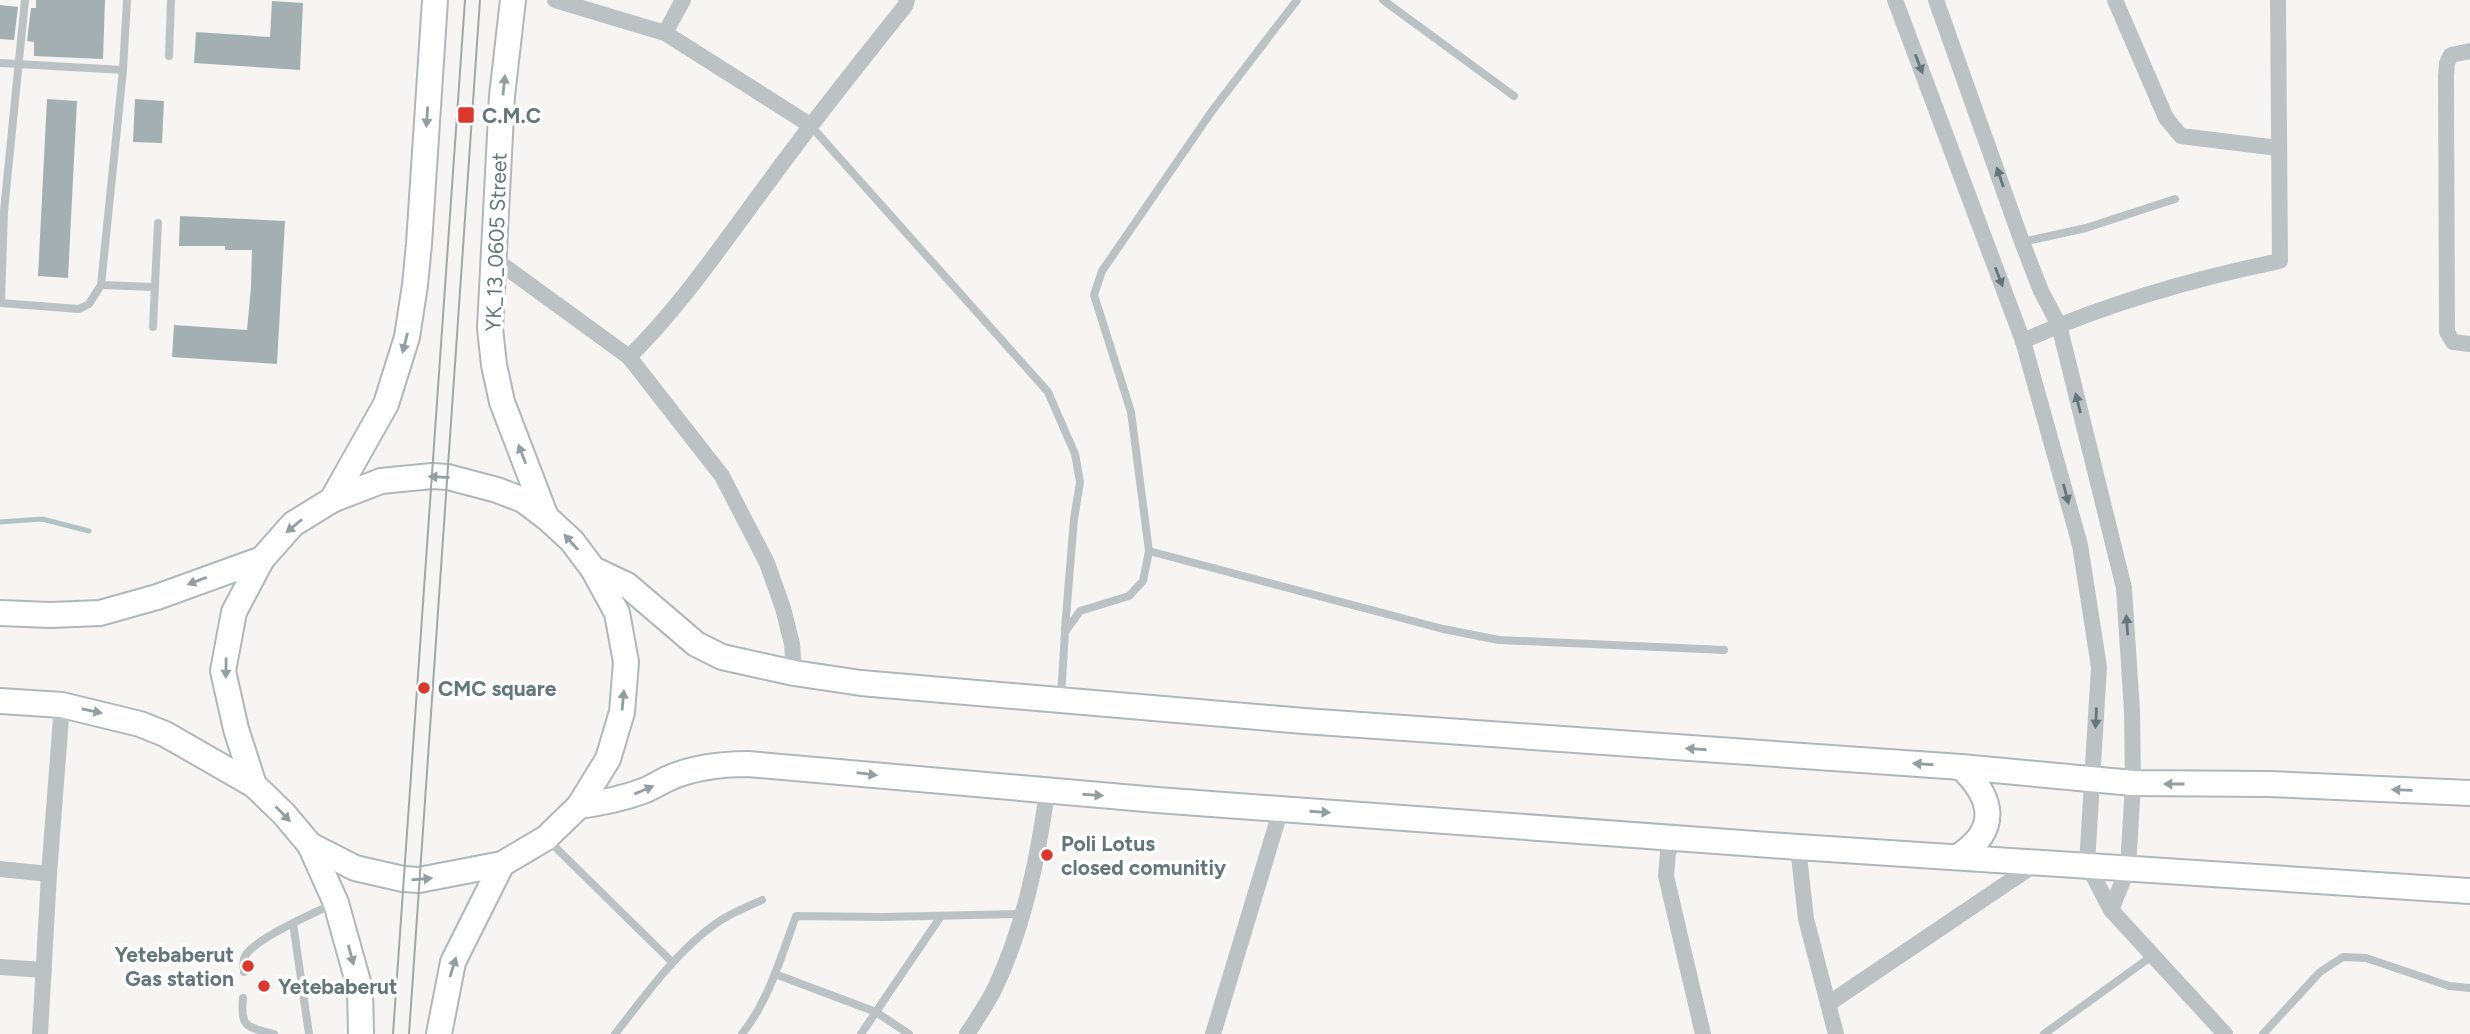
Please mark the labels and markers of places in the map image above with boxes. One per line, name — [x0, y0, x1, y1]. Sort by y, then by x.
place label: C.M.C — [482, 103, 541, 128]
marker: C.M.C — [456, 105, 476, 125]
place label: CMC square — [438, 676, 557, 701]
marker: CMC square — [416, 680, 432, 696]
place label: Poli Lotus closed comunitiy — [1061, 831, 1227, 880]
marker: Poli Lotus closed comunitiy — [1039, 847, 1055, 863]
place label: Yetebaberut Gas station — [115, 942, 234, 991]
marker: Yetebaberut Gas station — [240, 958, 256, 974]
place label: Yetebaberut — [278, 974, 398, 999]
marker: Yetebaberut — [256, 978, 272, 994]

